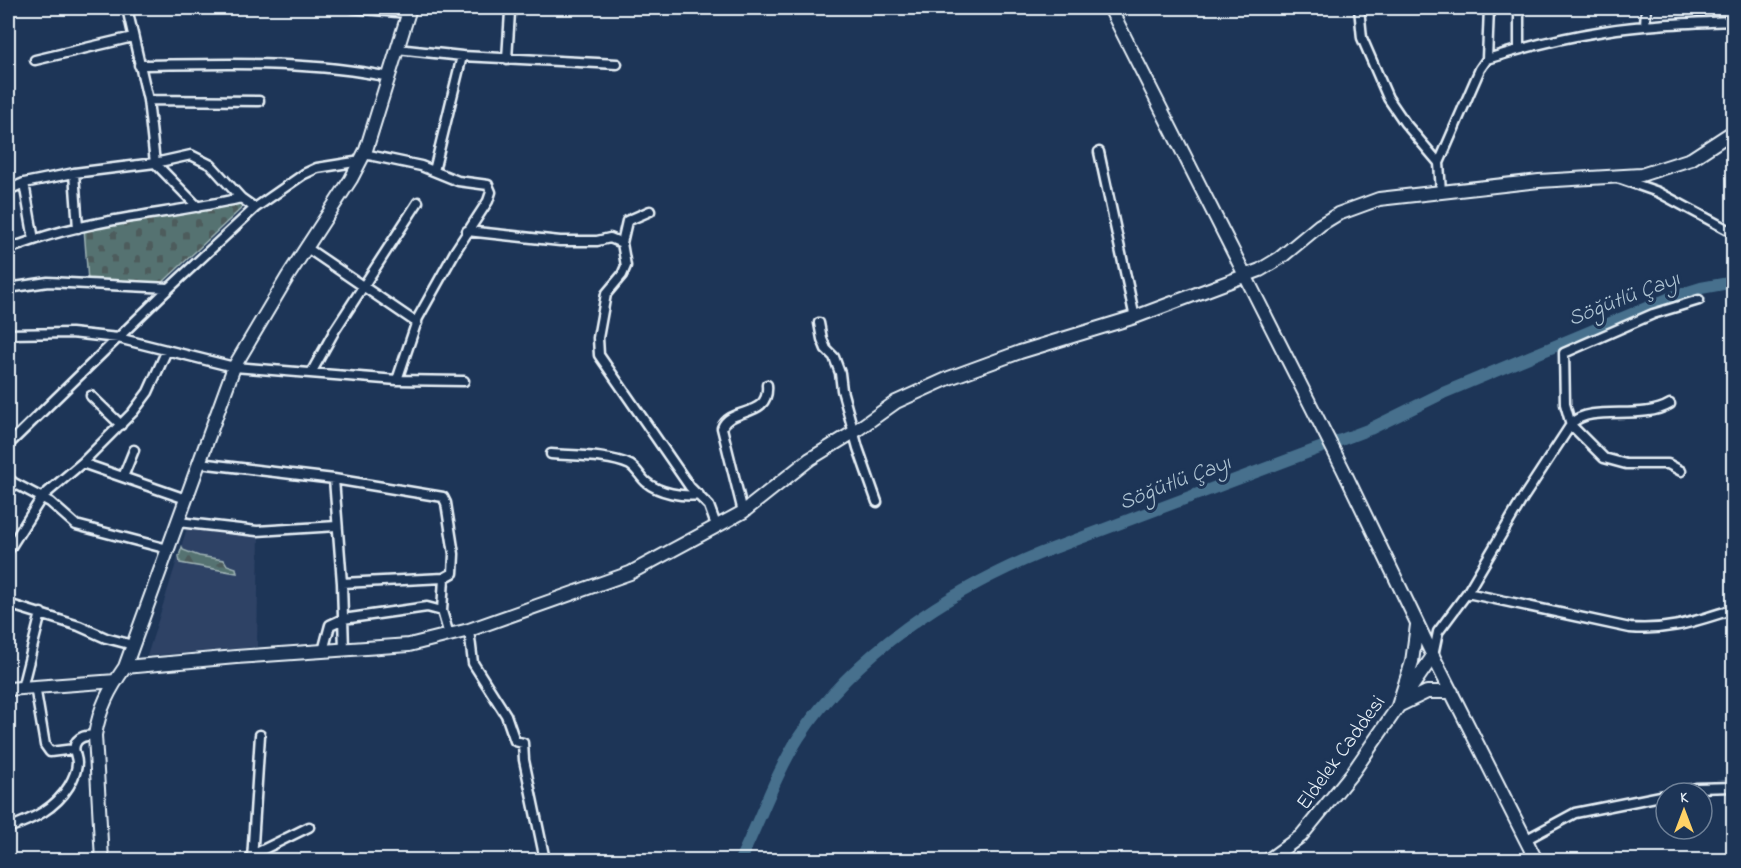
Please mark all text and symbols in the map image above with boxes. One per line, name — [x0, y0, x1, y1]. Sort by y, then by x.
water label: Söğütlü Çayı — [1564, 263, 1686, 336]
water label: Söğütlü Çayı — [1115, 447, 1237, 520]
street label: Eldelek Caddesi — [1290, 690, 1393, 817]
north arrow — [1654, 781, 1714, 841]
text: K — [1680, 786, 1689, 810]

